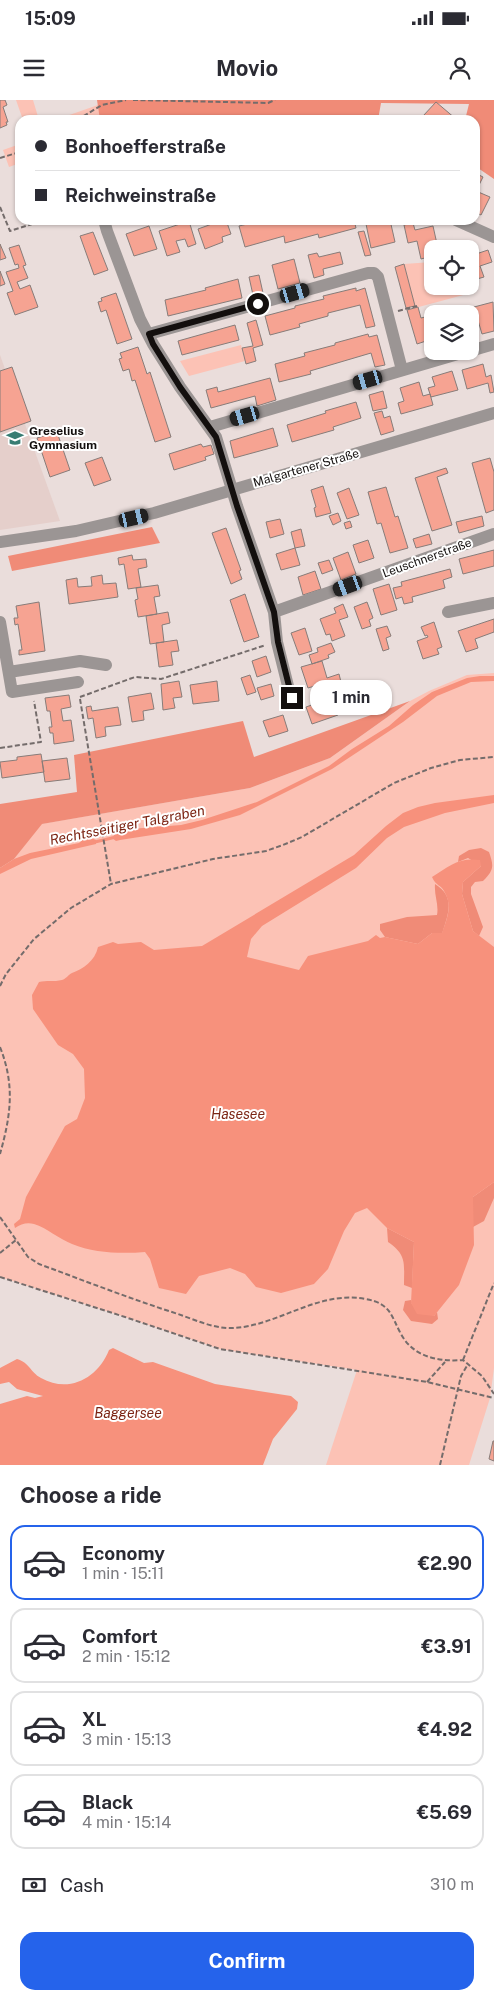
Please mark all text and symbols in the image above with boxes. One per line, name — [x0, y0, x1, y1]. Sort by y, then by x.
text: 15:09 — [25, 7, 76, 29]
icon: menu — [20, 54, 48, 82]
icon: person — [446, 54, 474, 82]
text: Movio — [216, 55, 278, 81]
text: Bonhoefferstraße — [65, 135, 226, 157]
text: Reichweinstraße — [65, 184, 216, 206]
map controls — [424, 240, 479, 360]
button: locate — [424, 240, 479, 295]
car — [278, 282, 311, 304]
route start — [247, 293, 269, 315]
button: layers — [424, 305, 479, 360]
car — [351, 369, 384, 391]
car — [228, 405, 261, 427]
place label: Greselius Gymnasium — [29, 424, 97, 452]
school or university icon: Greselius Gymnasium — [5, 428, 25, 448]
street label: Malgartener Straße — [251, 446, 361, 490]
car — [117, 507, 150, 529]
street label: Leuschnerstraße — [381, 535, 474, 581]
car — [331, 574, 364, 598]
callout: 1 min — [310, 680, 392, 716]
route end — [281, 687, 303, 709]
text: 1 min — [332, 688, 370, 707]
water label: Rechtsseitiger Talgraben — [48, 802, 206, 848]
water label: Hasesee — [211, 1106, 265, 1122]
water label: Baggersee — [94, 1405, 162, 1421]
text: Choose a ride — [20, 1482, 162, 1508]
icon: car — [22, 1540, 67, 1585]
text: Economy — [82, 1542, 165, 1564]
text: €2.90 — [418, 1552, 472, 1574]
text: 1 min · 15:11 — [82, 1564, 164, 1583]
icon: car — [22, 1623, 67, 1668]
text: Comfort — [82, 1625, 158, 1647]
text: €3.91 — [421, 1635, 472, 1657]
text: 2 min · 15:12 — [82, 1647, 170, 1666]
icon: car — [22, 1706, 67, 1751]
text: XL — [82, 1708, 107, 1730]
text: €4.92 — [417, 1718, 472, 1740]
text: 3 min · 15:13 — [82, 1730, 171, 1749]
icon: car — [22, 1789, 67, 1834]
text: Black — [82, 1791, 133, 1813]
text: €5.69 — [417, 1801, 472, 1823]
text: 4 min · 15:14 — [82, 1813, 171, 1832]
icon: cash — [20, 1871, 48, 1899]
text: Cash — [60, 1874, 104, 1896]
text: 310 m — [430, 1875, 474, 1894]
button: Confirm — [20, 1932, 474, 1990]

